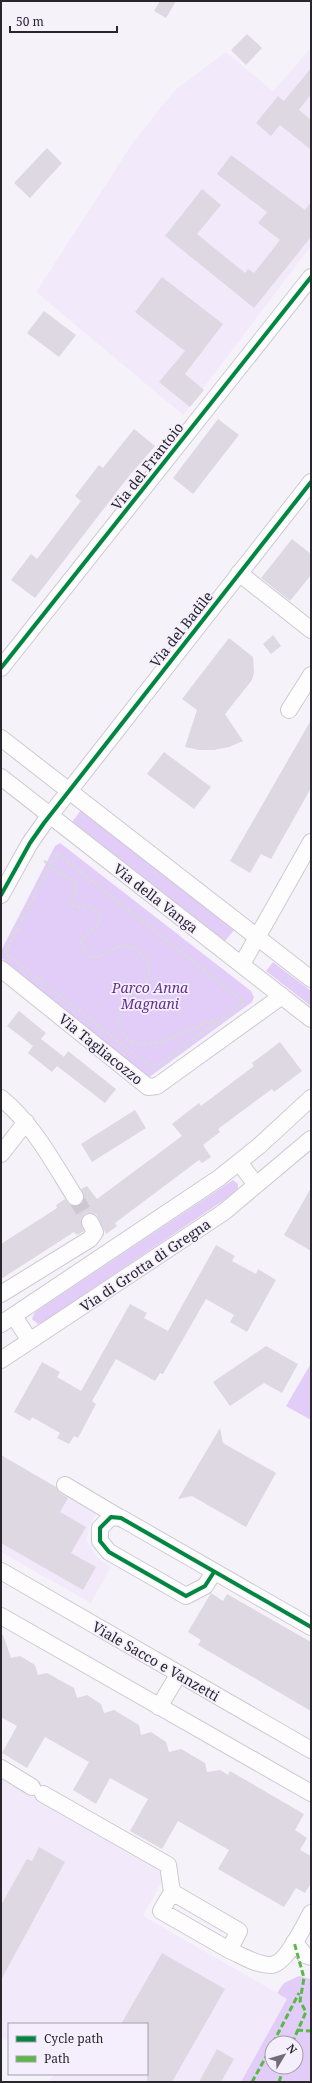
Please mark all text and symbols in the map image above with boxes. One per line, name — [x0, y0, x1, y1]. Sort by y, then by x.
scale bar — [10, 8, 117, 34]
text: 50 m — [16, 13, 44, 30]
street label: Via del Frantoio — [107, 418, 187, 514]
street label: Via del Badile — [145, 587, 217, 671]
street label: Via della Vanga — [110, 859, 202, 937]
park label: Parco Anna Magnani — [111, 978, 189, 1013]
street label: Via Tagliacozzo — [55, 1009, 147, 1089]
street label: Via di Grotta di Gregna — [76, 1214, 214, 1316]
street label: Viale Sacco e Vanzetti — [89, 1617, 224, 1705]
legend — [8, 2023, 148, 2075]
text: Cycle path — [44, 2030, 104, 2047]
north arrow — [264, 2035, 304, 2075]
text: N — [284, 2041, 301, 2057]
text: Path — [44, 2050, 70, 2067]

